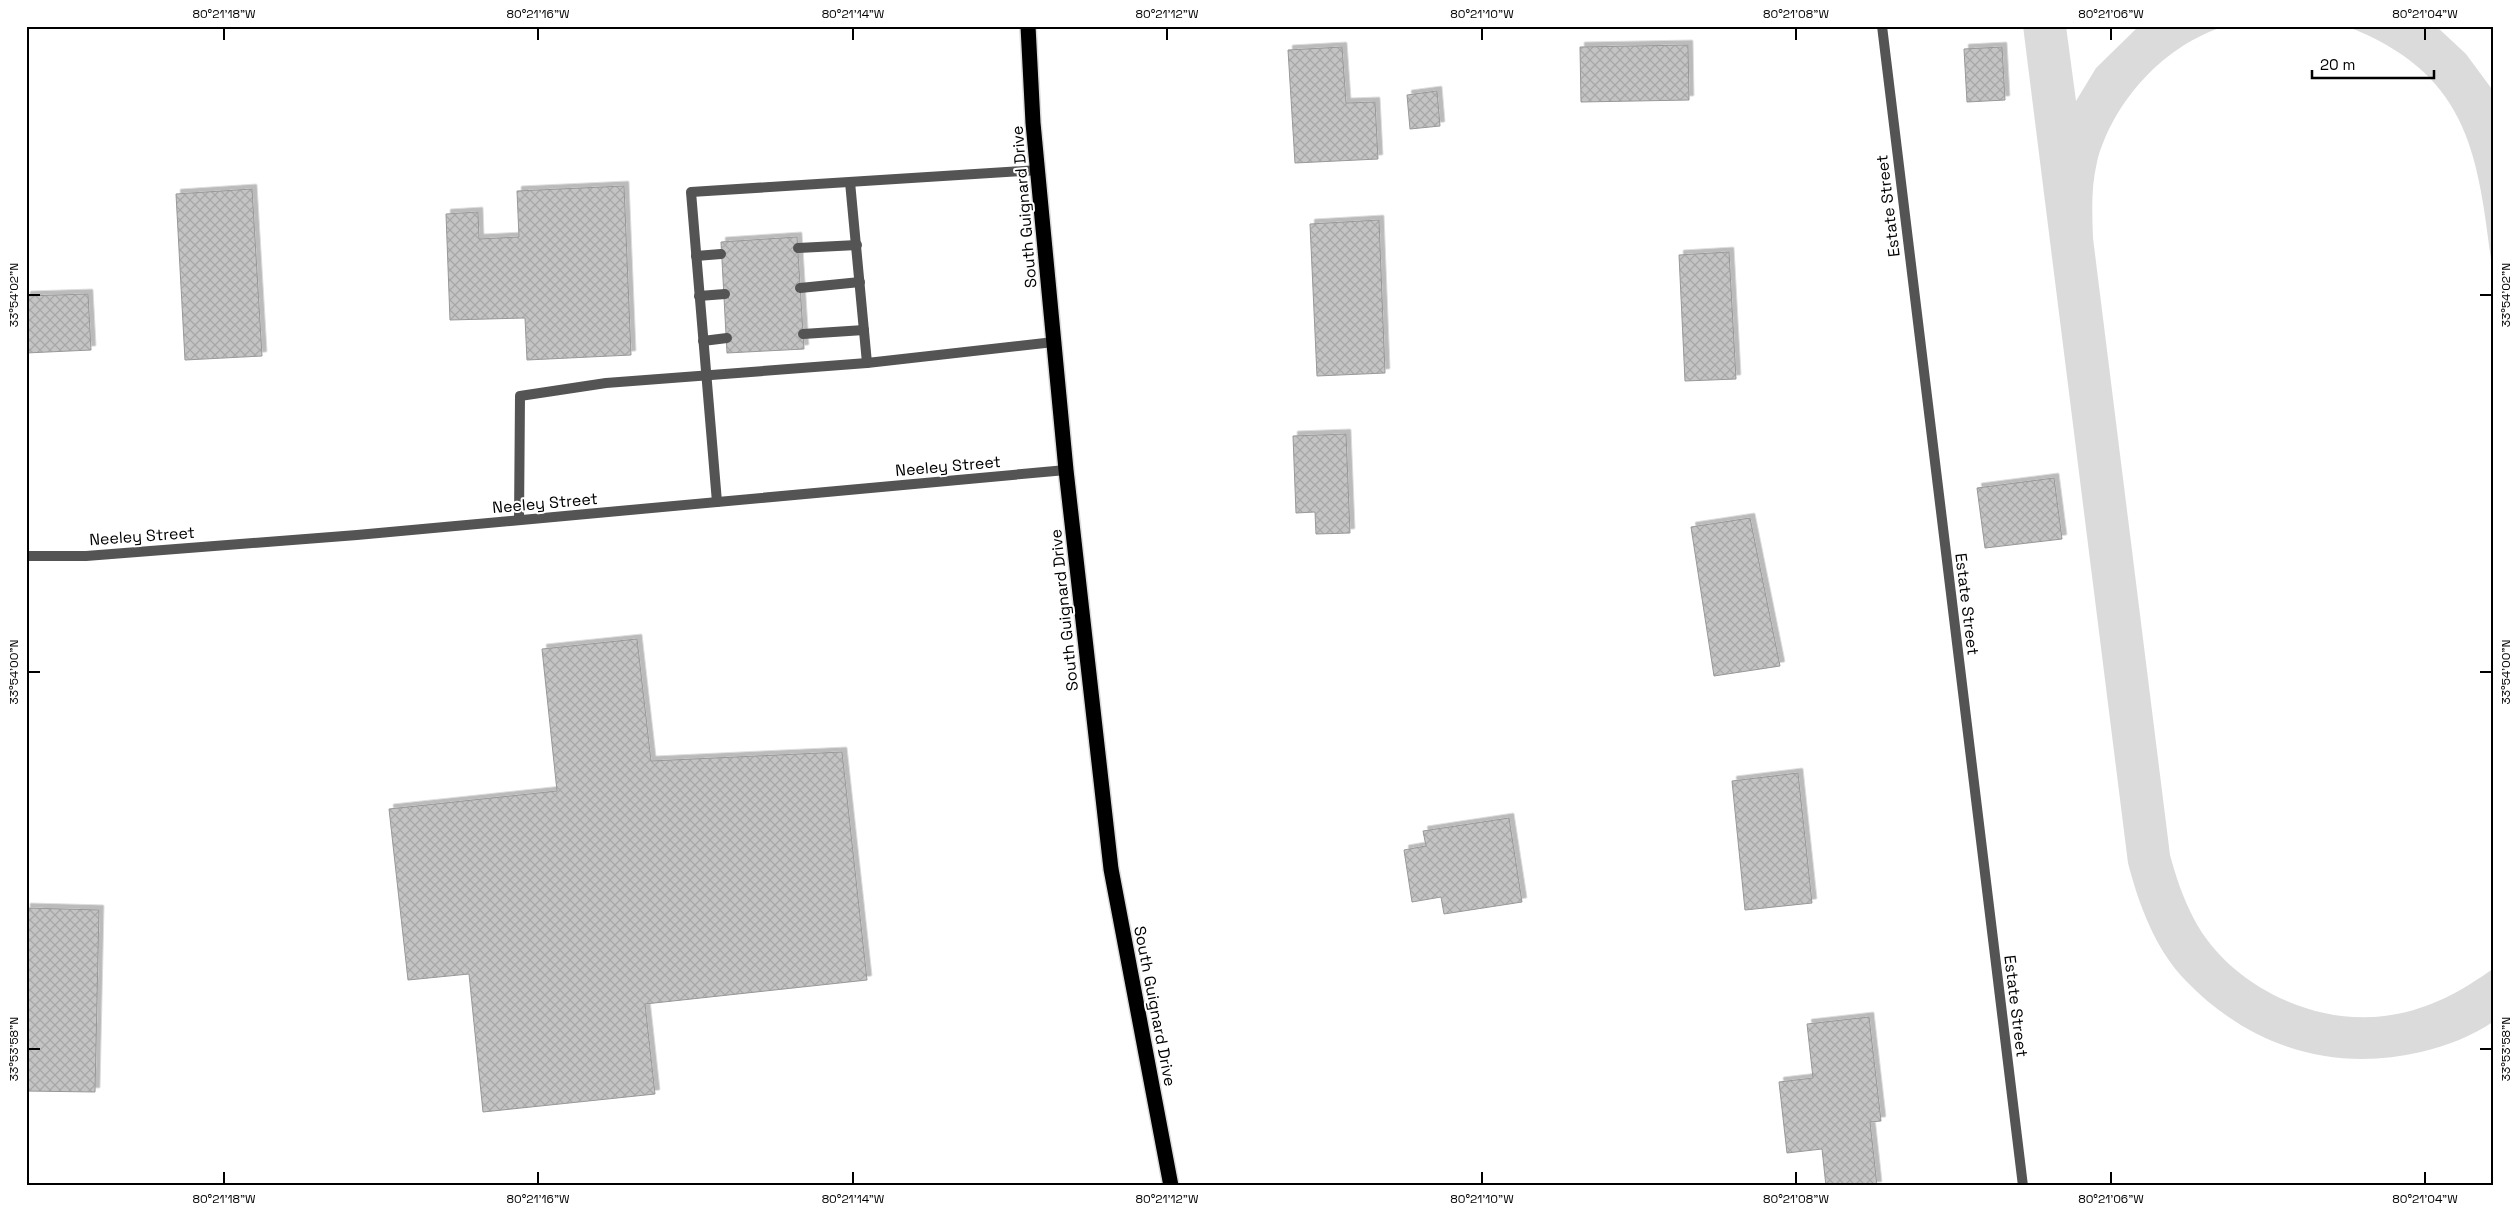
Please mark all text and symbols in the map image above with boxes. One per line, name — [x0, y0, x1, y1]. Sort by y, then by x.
text: 80°21'18"W — [192, 6, 256, 22]
text: 80°21'16"W — [507, 6, 570, 22]
text: 80°21'14"W — [822, 6, 885, 22]
text: 80°21'12"W — [1136, 6, 1199, 22]
text: 80°21'10"W — [1450, 6, 1514, 22]
text: 80°21'08"W — [1763, 6, 1829, 22]
text: 80°21'06"W — [2078, 6, 2144, 22]
text: 80°21'04"W — [2392, 6, 2458, 22]
scale bar — [2312, 48, 2435, 80]
text: 20 m — [2320, 55, 2355, 74]
street label: South Guignard Drive — [1006, 125, 1042, 289]
street label: Estate Street — [1871, 154, 1905, 258]
text: 33°54'02"N — [6, 263, 22, 327]
text: 33°54'02"N — [2498, 263, 2514, 327]
street label: Neeley Street — [894, 451, 1002, 481]
street label: Neeley Street — [491, 488, 599, 518]
street label: Neeley Street — [89, 522, 195, 550]
street label: South Guignard Drive — [1045, 528, 1083, 692]
street label: Estate Street — [1950, 552, 1984, 656]
text: 33°54'00"N — [6, 640, 22, 704]
text: 33°54'00"N — [2498, 640, 2514, 704]
street label: South Guignard Drive — [1129, 924, 1181, 1088]
street label: Estate Street — [1999, 954, 2033, 1058]
text: 33°53'58"N — [6, 1017, 22, 1081]
text: 33°53'58"N — [2498, 1017, 2514, 1081]
text: 80°21'18"W — [192, 1191, 256, 1207]
text: 80°21'16"W — [507, 1191, 570, 1207]
text: 80°21'14"W — [822, 1191, 885, 1207]
text: 80°21'12"W — [1136, 1191, 1199, 1207]
text: 80°21'10"W — [1450, 1191, 1514, 1207]
text: 80°21'08"W — [1763, 1191, 1829, 1207]
text: 80°21'06"W — [2078, 1191, 2144, 1207]
text: 80°21'04"W — [2392, 1191, 2458, 1207]

